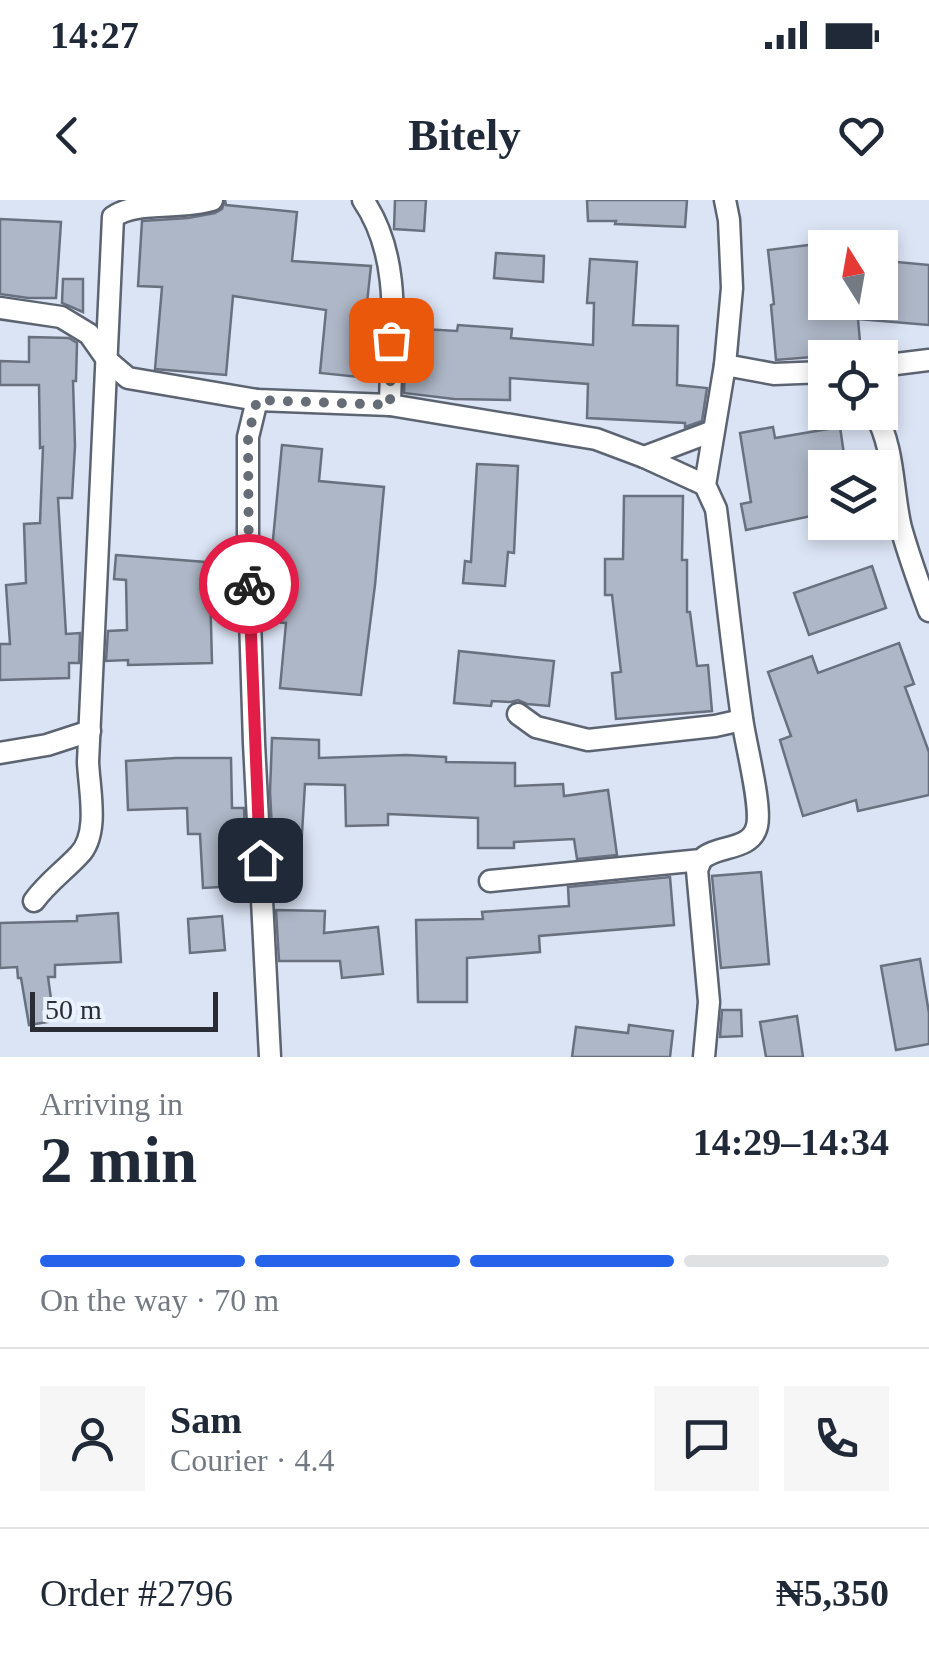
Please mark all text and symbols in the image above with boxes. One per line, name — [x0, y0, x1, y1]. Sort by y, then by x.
text: 14:27 — [50, 14, 139, 56]
icon: back — [40, 108, 95, 163]
icon: heart — [834, 108, 889, 163]
text: Bitely — [408, 110, 521, 160]
north arrow — [808, 230, 898, 320]
map controls — [808, 230, 898, 540]
pin — [349, 298, 434, 383]
icon: bag — [364, 313, 419, 368]
button: locate — [808, 340, 898, 430]
button: layers — [808, 450, 898, 540]
courier — [199, 534, 299, 634]
icon: bike — [222, 557, 277, 612]
pin — [218, 818, 303, 903]
icon: home — [233, 833, 288, 888]
scale bar — [30, 987, 218, 1031]
text: 50 m — [45, 994, 102, 1025]
text: Arriving in — [40, 1086, 183, 1122]
text: 14:29–14:34 — [693, 1121, 889, 1163]
text: 2 min — [40, 1124, 197, 1196]
text: On the way · 70 m — [40, 1282, 279, 1318]
button: person — [40, 1386, 145, 1491]
button: chat — [654, 1386, 759, 1491]
button: phone — [784, 1386, 889, 1491]
text: Sam — [170, 1399, 242, 1441]
text: Courier · 4.4 — [170, 1442, 334, 1478]
text: Order #2796 — [40, 1572, 233, 1614]
text: ₦5,350 — [776, 1572, 889, 1614]

